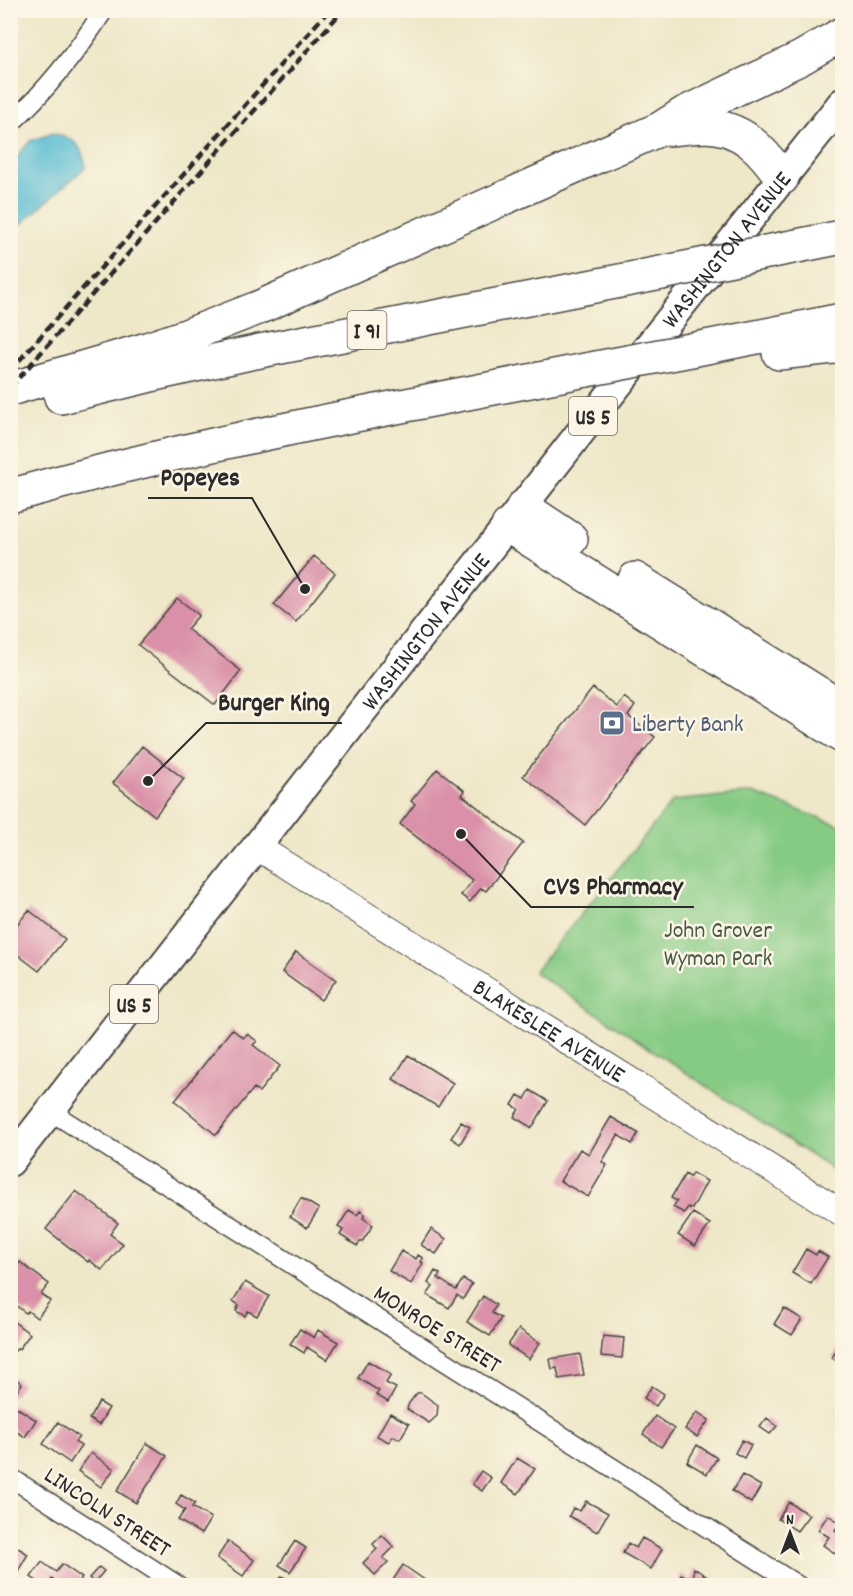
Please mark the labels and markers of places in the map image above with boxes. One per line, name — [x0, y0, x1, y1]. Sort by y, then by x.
callout: Popeyes — [148, 454, 252, 498]
callout: Burger King — [206, 679, 342, 723]
bank icon: Liberty Bank — [597, 708, 627, 738]
place label: Liberty Bank — [632, 709, 744, 743]
callout: CVS Pharmacy — [531, 863, 694, 907]

